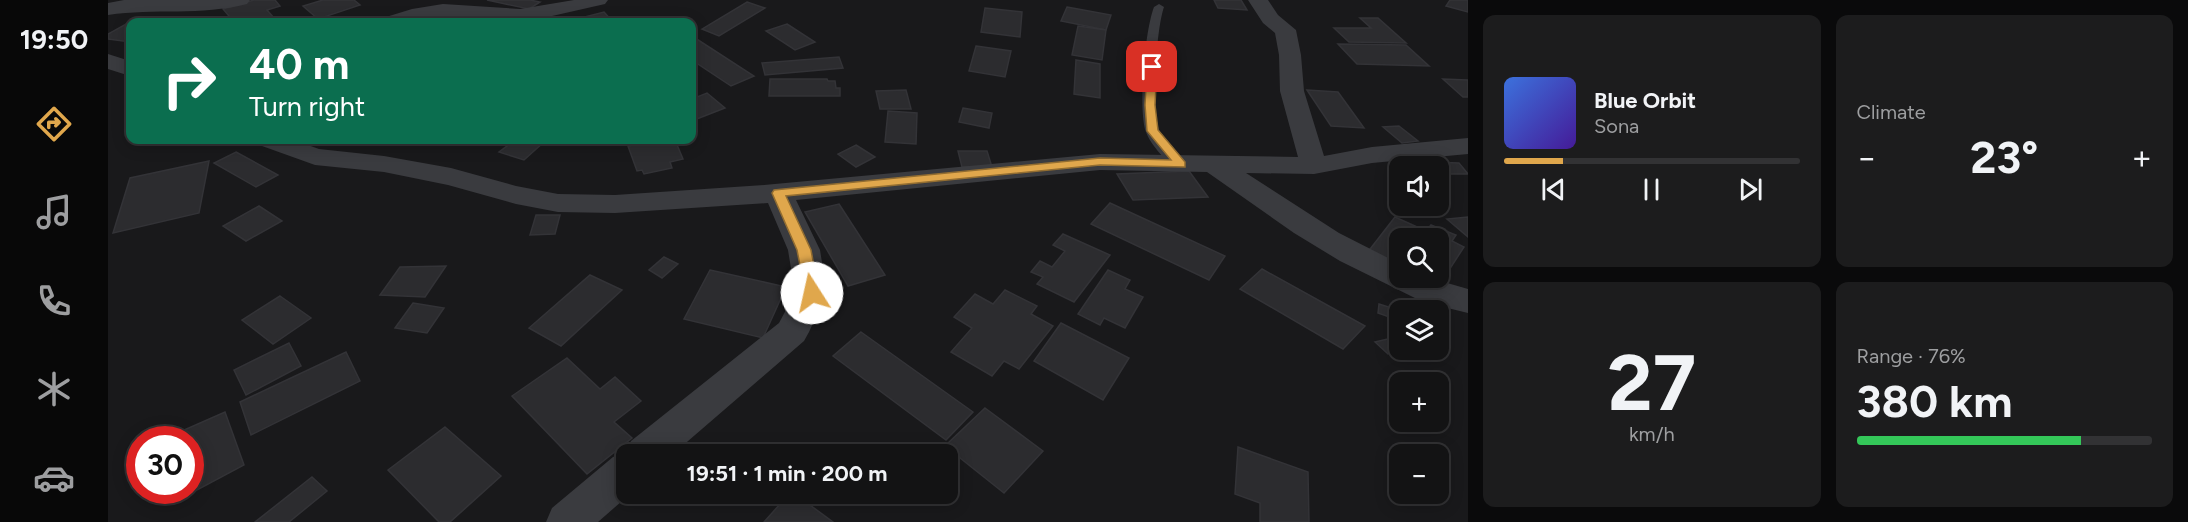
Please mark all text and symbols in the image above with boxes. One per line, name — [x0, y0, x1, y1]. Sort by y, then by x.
text: 19:50 — [20, 23, 88, 56]
text: 40 m — [249, 39, 349, 90]
pin — [1126, 41, 1177, 92]
icon: right — [150, 42, 228, 120]
icon: arrive — [1135, 50, 1168, 83]
text: Blue Orbit — [1594, 87, 1696, 114]
text: Turn right — [249, 90, 365, 123]
text: Climate — [1857, 100, 1926, 124]
icon: directions — [33, 103, 75, 145]
text: Sona — [1594, 114, 1639, 138]
text: 23° — [1970, 130, 2038, 184]
text: − — [1857, 138, 1877, 177]
text: + — [2131, 138, 2152, 177]
map controls — [1389, 156, 1449, 504]
button: sound — [1389, 156, 1449, 216]
icon: previous — [1537, 173, 1570, 206]
icon: pause — [1635, 173, 1668, 206]
icon: next — [1734, 173, 1767, 206]
icon: music — [33, 191, 75, 233]
button: search — [1389, 228, 1449, 288]
position arrow — [780, 261, 844, 325]
icon: phone — [33, 280, 75, 322]
button: layers — [1389, 300, 1449, 360]
text: 27 — [1607, 336, 1696, 430]
text: Range · 76% — [1857, 344, 1966, 368]
icon: climate — [33, 368, 75, 410]
button: + — [1389, 372, 1449, 432]
text: 380 km — [1857, 374, 2012, 428]
text: km/h — [1629, 422, 1675, 446]
speed limit sign: 30 — [126, 426, 204, 504]
button: − — [1389, 444, 1449, 504]
icon: car — [33, 457, 75, 499]
text: 19:51 · 1 min · 200 m — [687, 460, 887, 487]

